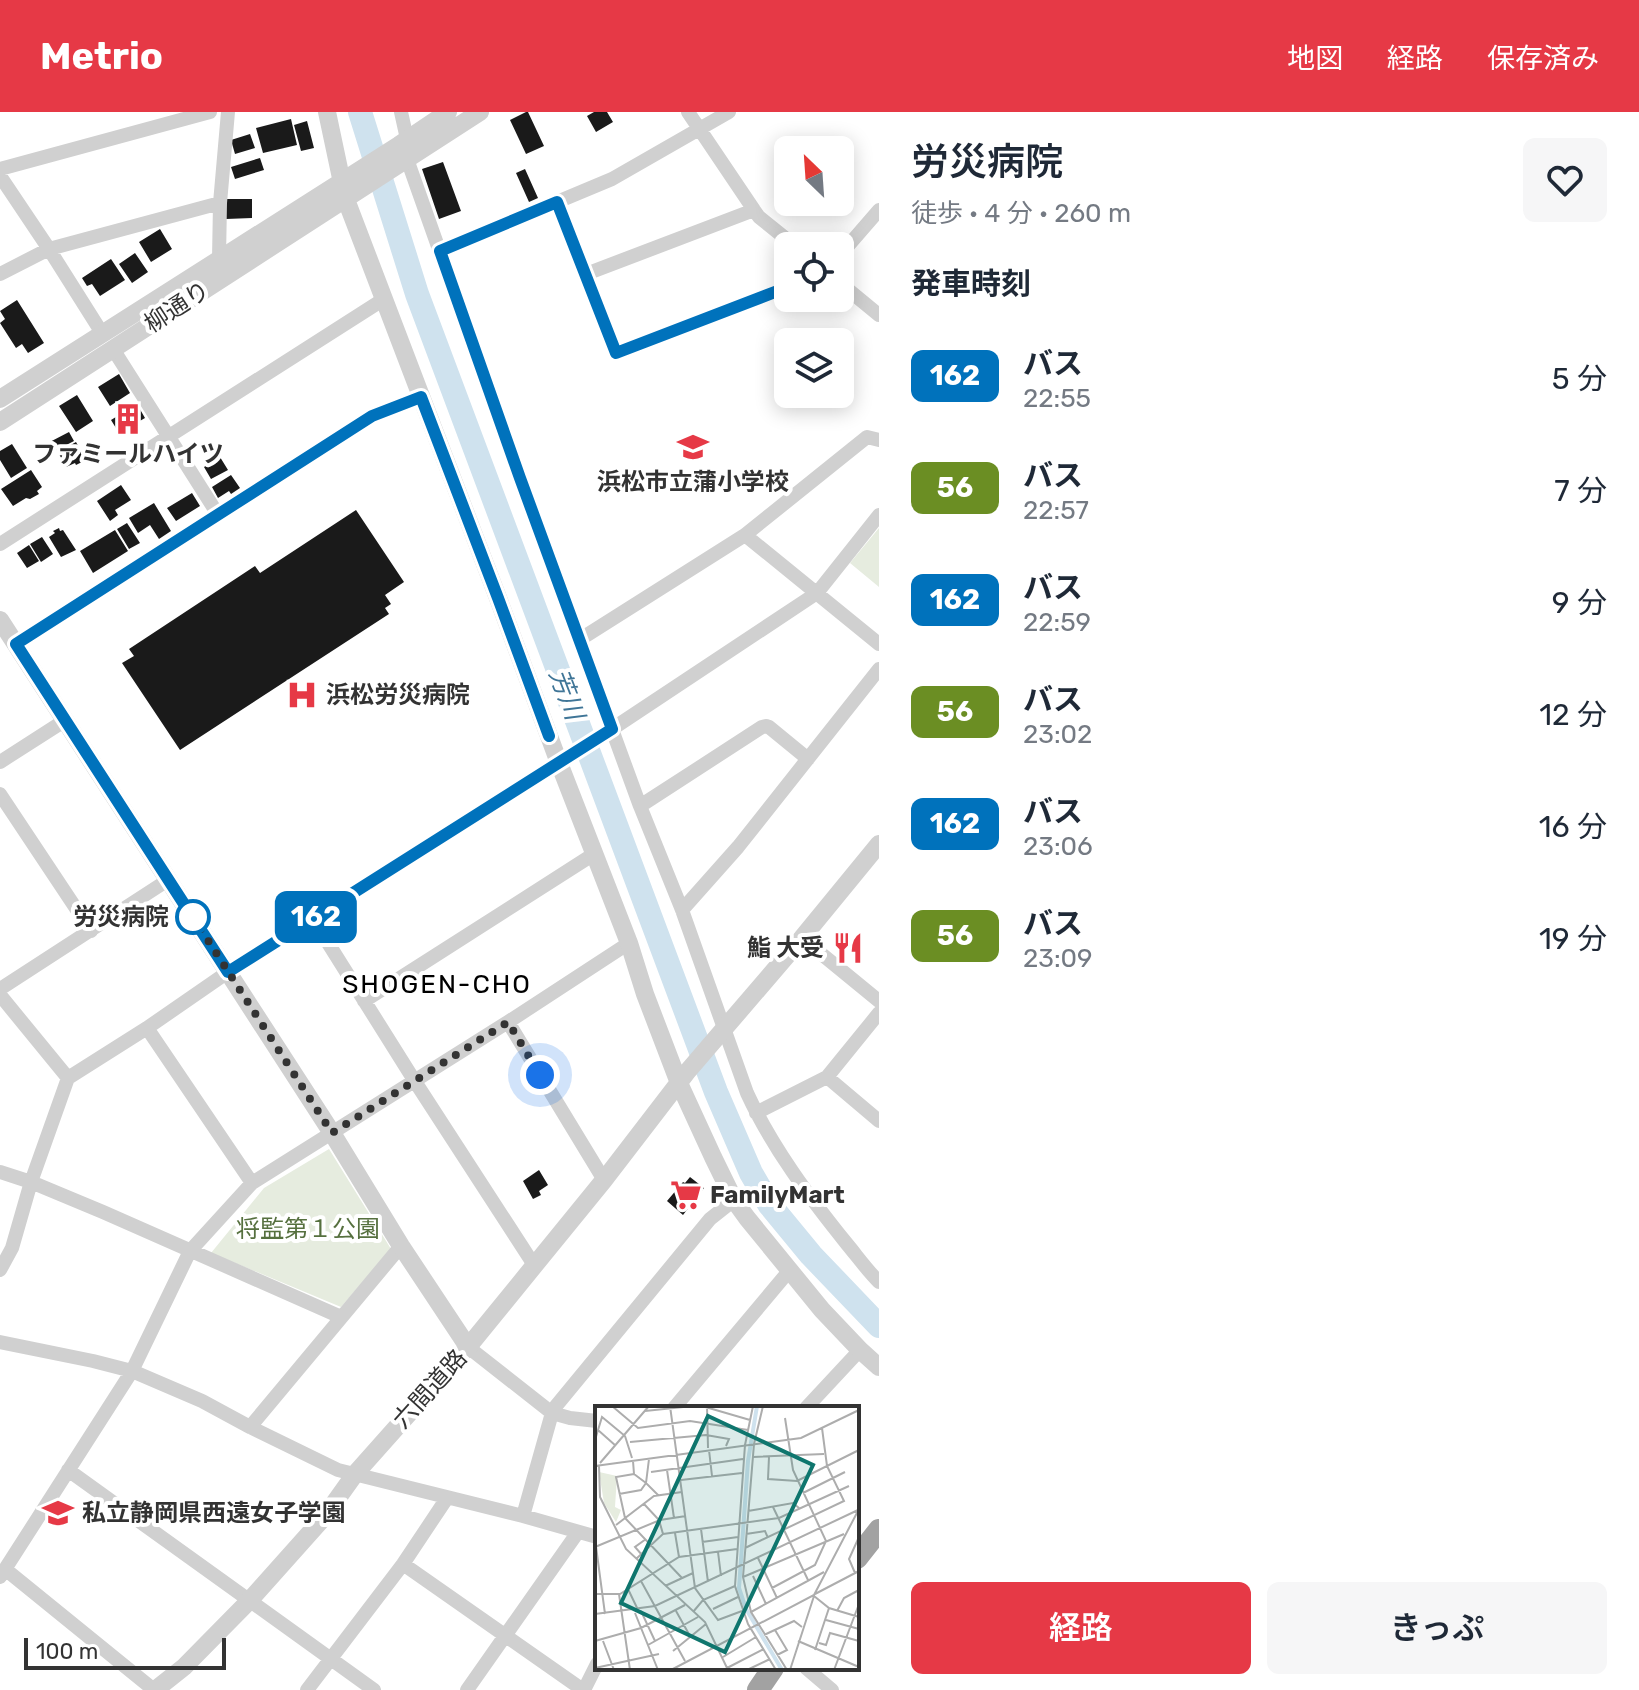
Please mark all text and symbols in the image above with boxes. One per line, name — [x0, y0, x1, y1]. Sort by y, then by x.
text: Metrio — [40, 33, 163, 79]
text: 地図 — [1287, 42, 1343, 75]
text: 経路 — [1387, 42, 1443, 75]
text: 保存済み — [1487, 42, 1599, 75]
north arrow — [774, 136, 854, 216]
map controls — [774, 136, 854, 408]
button: heart — [1523, 138, 1607, 222]
text: 労災病院 — [911, 139, 1063, 185]
text: 徒歩 · 4 分 · 260 m — [911, 198, 1131, 229]
button: locate — [774, 232, 854, 312]
text: 発車時刻 — [911, 266, 1031, 302]
street label: 柳通り — [139, 276, 215, 338]
button: layers — [774, 328, 854, 408]
text: バス — [1023, 346, 1083, 382]
text: 162 — [930, 359, 980, 392]
text: 5 分 — [1552, 361, 1607, 397]
text: 22:55 — [1023, 383, 1091, 414]
building icon: ファミールハイツ — [111, 402, 145, 436]
school or university icon: 浜松市立蒲小学校 — [676, 430, 710, 464]
place label: ファミールハイツ — [32, 440, 224, 468]
text: バス — [1023, 458, 1083, 494]
place label: 浜松市立蒲小学校 — [597, 468, 789, 496]
text: 56 — [937, 471, 973, 504]
text: 7 分 — [1554, 473, 1607, 509]
text: 22:57 — [1023, 495, 1089, 526]
text: バス — [1023, 570, 1083, 606]
text: 162 — [930, 583, 980, 616]
text: 9 分 — [1552, 585, 1607, 621]
text: 22:59 — [1023, 607, 1091, 638]
water label: 芳川 — [543, 664, 591, 727]
hospital icon: 浜松労災病院 — [285, 678, 319, 712]
place label: 浜松労災病院 — [326, 681, 470, 709]
text: バス — [1023, 682, 1083, 718]
text: 56 — [937, 695, 973, 728]
text: 12 分 — [1539, 697, 1607, 733]
text: 23:02 — [1023, 719, 1092, 750]
text: バス — [1023, 794, 1083, 830]
text: 162 — [930, 807, 980, 840]
text: 16 分 — [1539, 809, 1607, 845]
text: 23:06 — [1023, 831, 1093, 862]
line badge: 162 — [270, 891, 362, 943]
marker: 労災病院 — [176, 900, 210, 934]
text: 162 — [291, 900, 341, 933]
place label: 労災病院 — [73, 903, 169, 931]
text: バス — [1023, 906, 1083, 942]
text: 56 — [937, 919, 973, 952]
text: 19 分 — [1539, 921, 1607, 957]
restaurant icon: 鮨 大受 — [831, 931, 865, 965]
place label: 鮨 大受 — [747, 934, 824, 962]
text: 23:09 — [1023, 943, 1092, 974]
district label: SHOGEN-CHO — [342, 969, 532, 1000]
your location — [520, 1055, 560, 1095]
supermarket icon: FamilyMart — [669, 1178, 703, 1212]
place label: FamilyMart — [710, 1181, 845, 1209]
park label: 将監第１公園 — [236, 1215, 380, 1243]
street label: 六間道路 — [387, 1344, 473, 1434]
inset map — [595, 1406, 859, 1670]
school or university icon: 私立静岡県西遠女子学園 — [41, 1496, 75, 1530]
place label: 私立静岡県西遠女子学園 — [82, 1499, 346, 1527]
button: 経路 — [911, 1582, 1251, 1674]
button: きっぷ — [1267, 1582, 1607, 1674]
scale bar — [24, 1634, 226, 1670]
text: 100 m — [36, 1638, 98, 1665]

